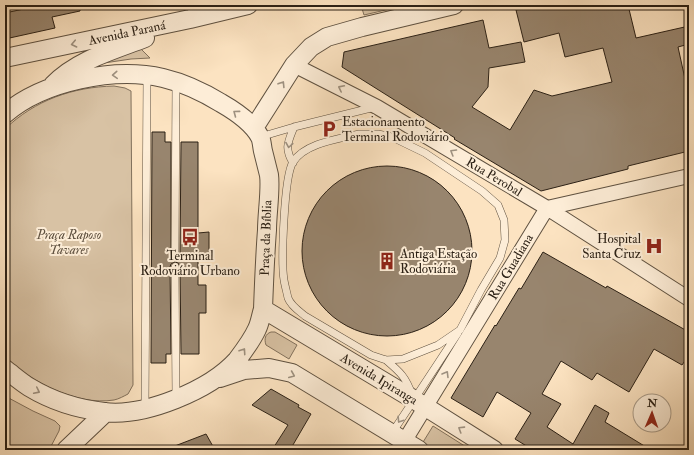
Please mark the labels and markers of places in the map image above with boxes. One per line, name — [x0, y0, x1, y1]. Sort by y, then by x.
place label: Estacionamento Terminal Rodoviário — [342, 114, 449, 145]
parking icon: Estacionamento Terminal Rodoviário — [319, 119, 339, 139]
bus stop icon: Terminal Rodoviário Urbano — [180, 227, 200, 247]
place label: Hospital Santa Cruz — [582, 231, 642, 262]
hospital icon: Hospital Santa Cruz — [644, 236, 664, 256]
place label: Antiga Estação Rodoviária — [399, 246, 477, 277]
place label: Terminal Rodoviário Urbano — [140, 248, 240, 279]
building icon: Antiga Estação Rodoviária — [377, 251, 397, 271]

